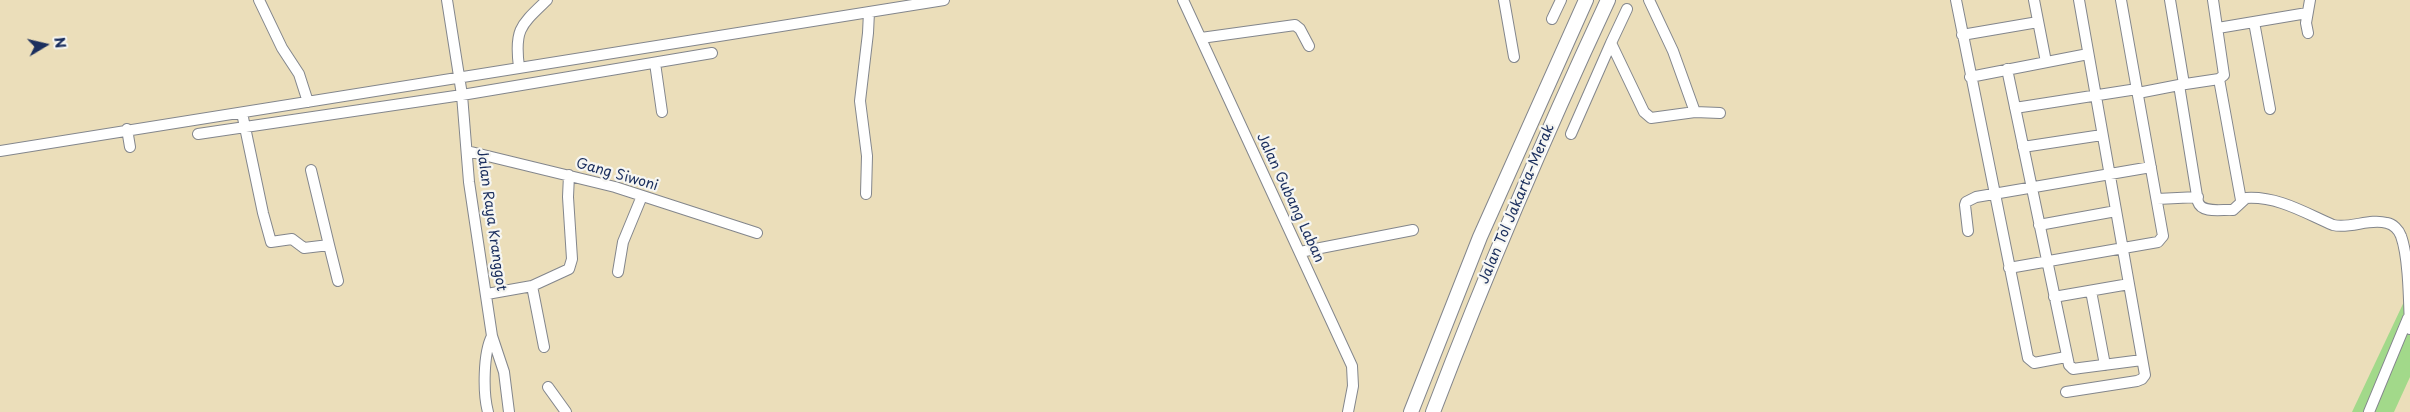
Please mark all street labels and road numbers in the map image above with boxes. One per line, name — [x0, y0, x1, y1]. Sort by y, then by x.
street label: Jalan Tol Jakarta–Merak — [1476, 122, 1558, 286]
street label: Jalan Gubang Laban — [1253, 131, 1327, 265]
street label: Jalan Raya Kranggot — [473, 148, 509, 292]
street label: Gang Siwoni — [574, 155, 660, 195]

